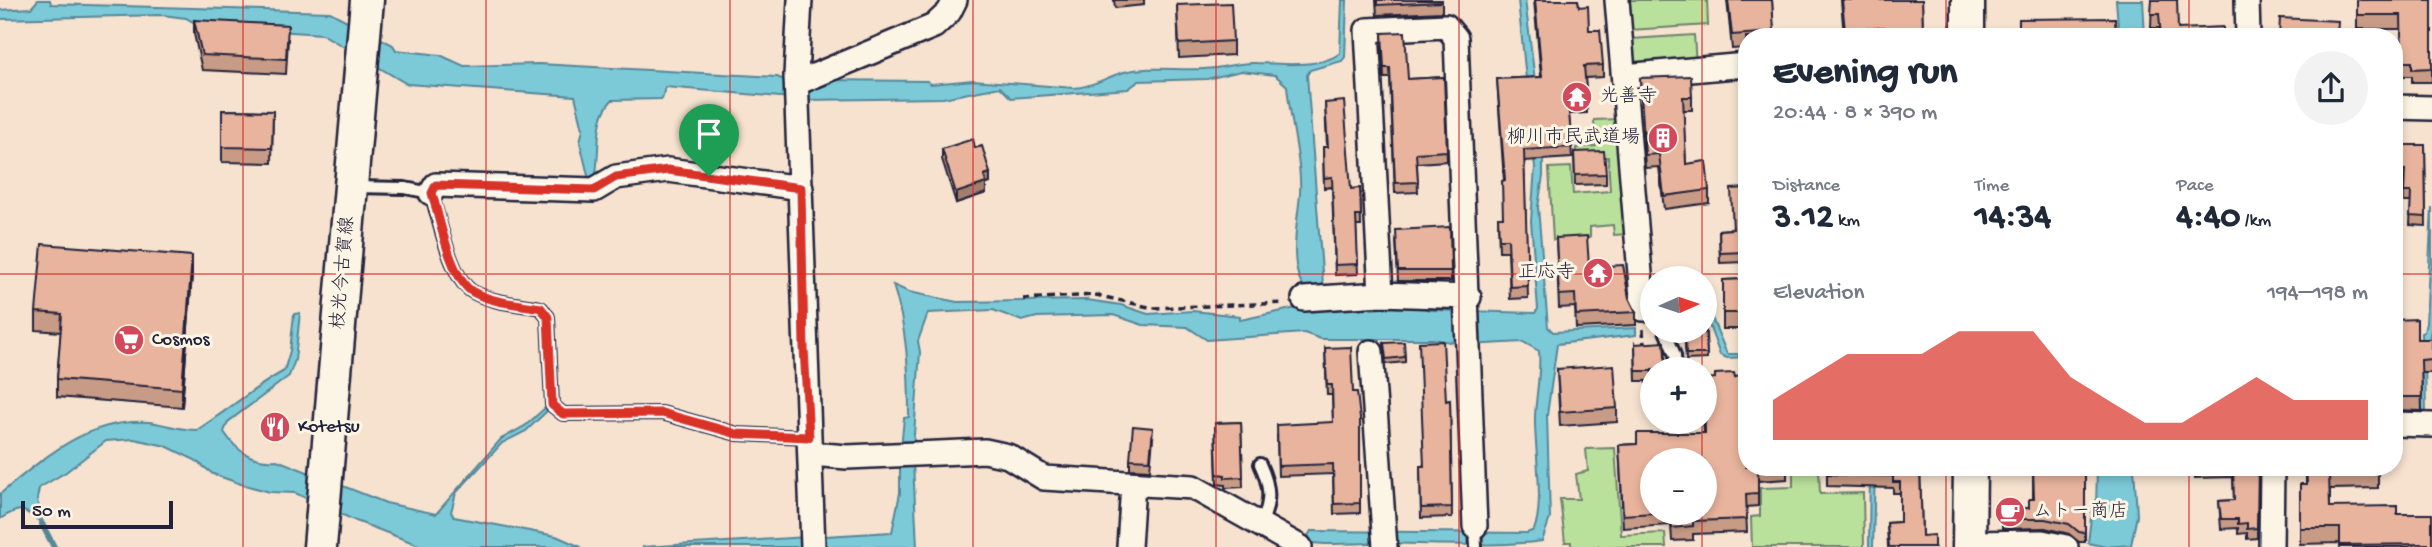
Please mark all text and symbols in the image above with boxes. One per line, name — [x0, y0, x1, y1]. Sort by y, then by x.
button: share — [2294, 51, 2368, 125]
text: Evening run — [1773, 52, 1957, 96]
temple icon: 光善寺 — [1560, 80, 1594, 114]
place label: 光善寺 — [1600, 85, 1657, 109]
text: 20:44 · 8 × 390 m — [1773, 100, 1937, 127]
pin — [679, 104, 739, 176]
icon: arrive — [690, 115, 728, 153]
building icon: 柳川市民武道場 — [1646, 121, 1680, 155]
place label: 柳川市民武道場 — [1507, 126, 1640, 150]
text: Distance — [1773, 175, 1840, 198]
text: Time — [1975, 175, 2009, 198]
text: Pace — [2176, 175, 2214, 198]
text: 3.12 — [1773, 198, 1833, 239]
text: 14:34 — [1975, 198, 2051, 239]
text: 4:40 — [2176, 198, 2240, 239]
text: km — [1833, 210, 1860, 233]
text: /km — [2240, 210, 2271, 233]
street label: 枝光今古賀線 — [327, 215, 360, 331]
temple icon: 正応寺 — [1581, 256, 1615, 290]
place label: 正応寺 — [1518, 261, 1575, 285]
north arrow — [1640, 266, 1717, 343]
map controls — [1640, 266, 1717, 525]
text: Elevation — [1773, 280, 1864, 307]
text: 194–198 m — [2267, 280, 2368, 307]
supermarket icon: Cosmos — [112, 323, 146, 357]
place label: Cosmos — [152, 329, 211, 352]
button: + — [1640, 357, 1717, 434]
restaurant icon: Kotetsu — [258, 410, 292, 444]
place label: Kotetsu — [298, 416, 360, 439]
button: − — [1640, 448, 1717, 525]
cafe icon: ムトー商店 — [1993, 495, 2027, 529]
scale bar — [21, 498, 173, 530]
place label: ムトー商店 — [2033, 500, 2128, 524]
text: 50 m — [32, 501, 71, 524]

